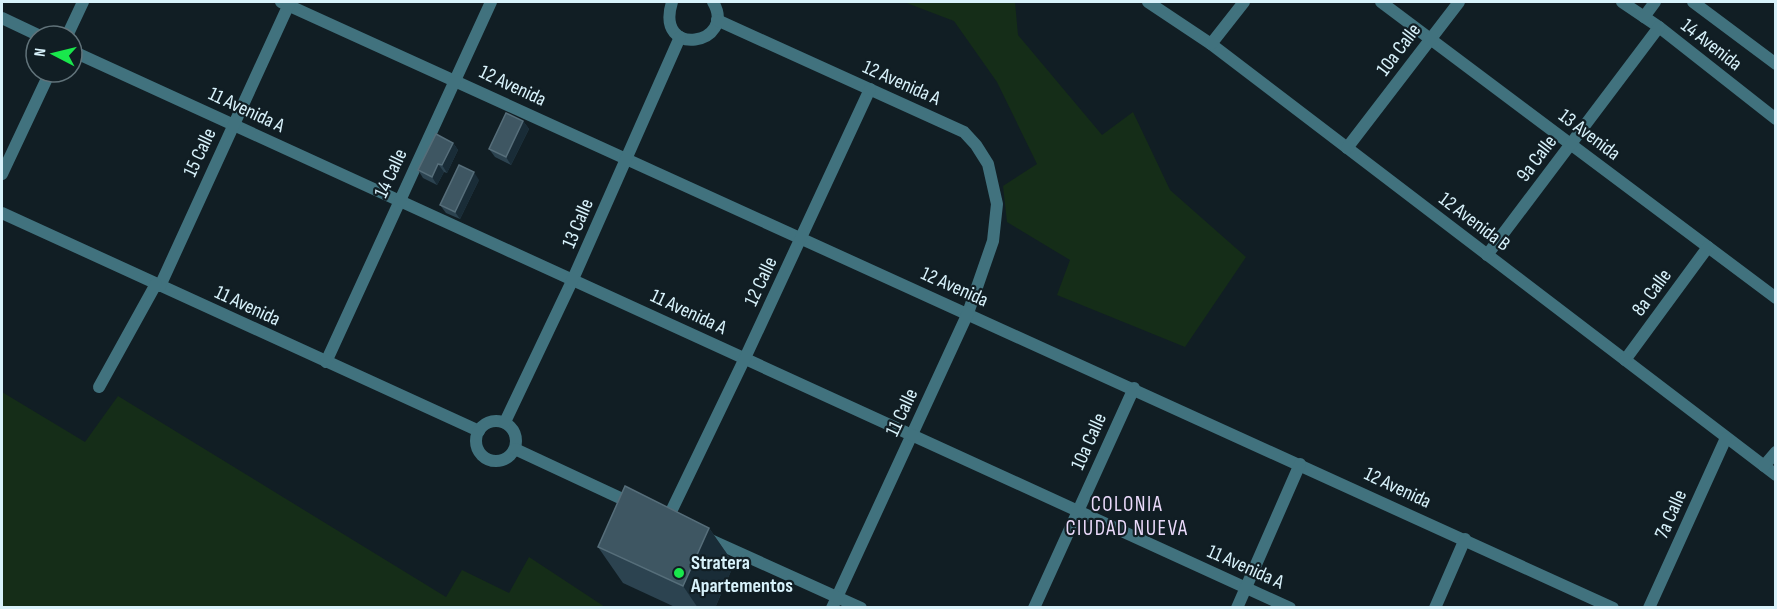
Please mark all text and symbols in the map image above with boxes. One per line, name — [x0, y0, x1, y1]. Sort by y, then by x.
street label: 14 Avenida — [1676, 14, 1747, 76]
street label: 10a Calle — [1371, 19, 1426, 81]
north arrow — [24, 24, 84, 84]
text: N — [31, 47, 51, 58]
street label: 12 Avenida A — [859, 55, 945, 111]
street label: 12 Avenida — [475, 60, 550, 112]
street label: 11 Avenida A — [205, 82, 289, 138]
street label: 13 Avenida — [1554, 104, 1625, 166]
street label: 15 Calle — [178, 124, 222, 180]
street label: 9a Calle — [1511, 131, 1562, 187]
street label: 14 Calle — [369, 145, 413, 202]
street label: 12 Avenida B — [1434, 187, 1515, 256]
street label: 13 Calle — [557, 195, 599, 252]
street label: 12 Calle — [739, 253, 783, 310]
street label: 12 Avenida — [917, 262, 992, 312]
street label: 8a Calle — [1627, 264, 1677, 321]
street label: 11 Avenida — [211, 280, 284, 331]
street label: 11 Avenida A — [647, 284, 731, 340]
street label: 11 Calle — [881, 385, 923, 440]
street label: 10a Calle — [1066, 409, 1112, 473]
street label: 12 Avenida — [1360, 462, 1435, 514]
street label: 7a Calle — [1650, 486, 1692, 543]
district label: COLONIA CIUDAD NUEVA — [1065, 492, 1189, 541]
street label: 11 Avenida A — [1204, 539, 1288, 595]
place label: Stratera Apartementos — [690, 551, 793, 598]
marker: Stratera Apartementos — [672, 566, 686, 580]

